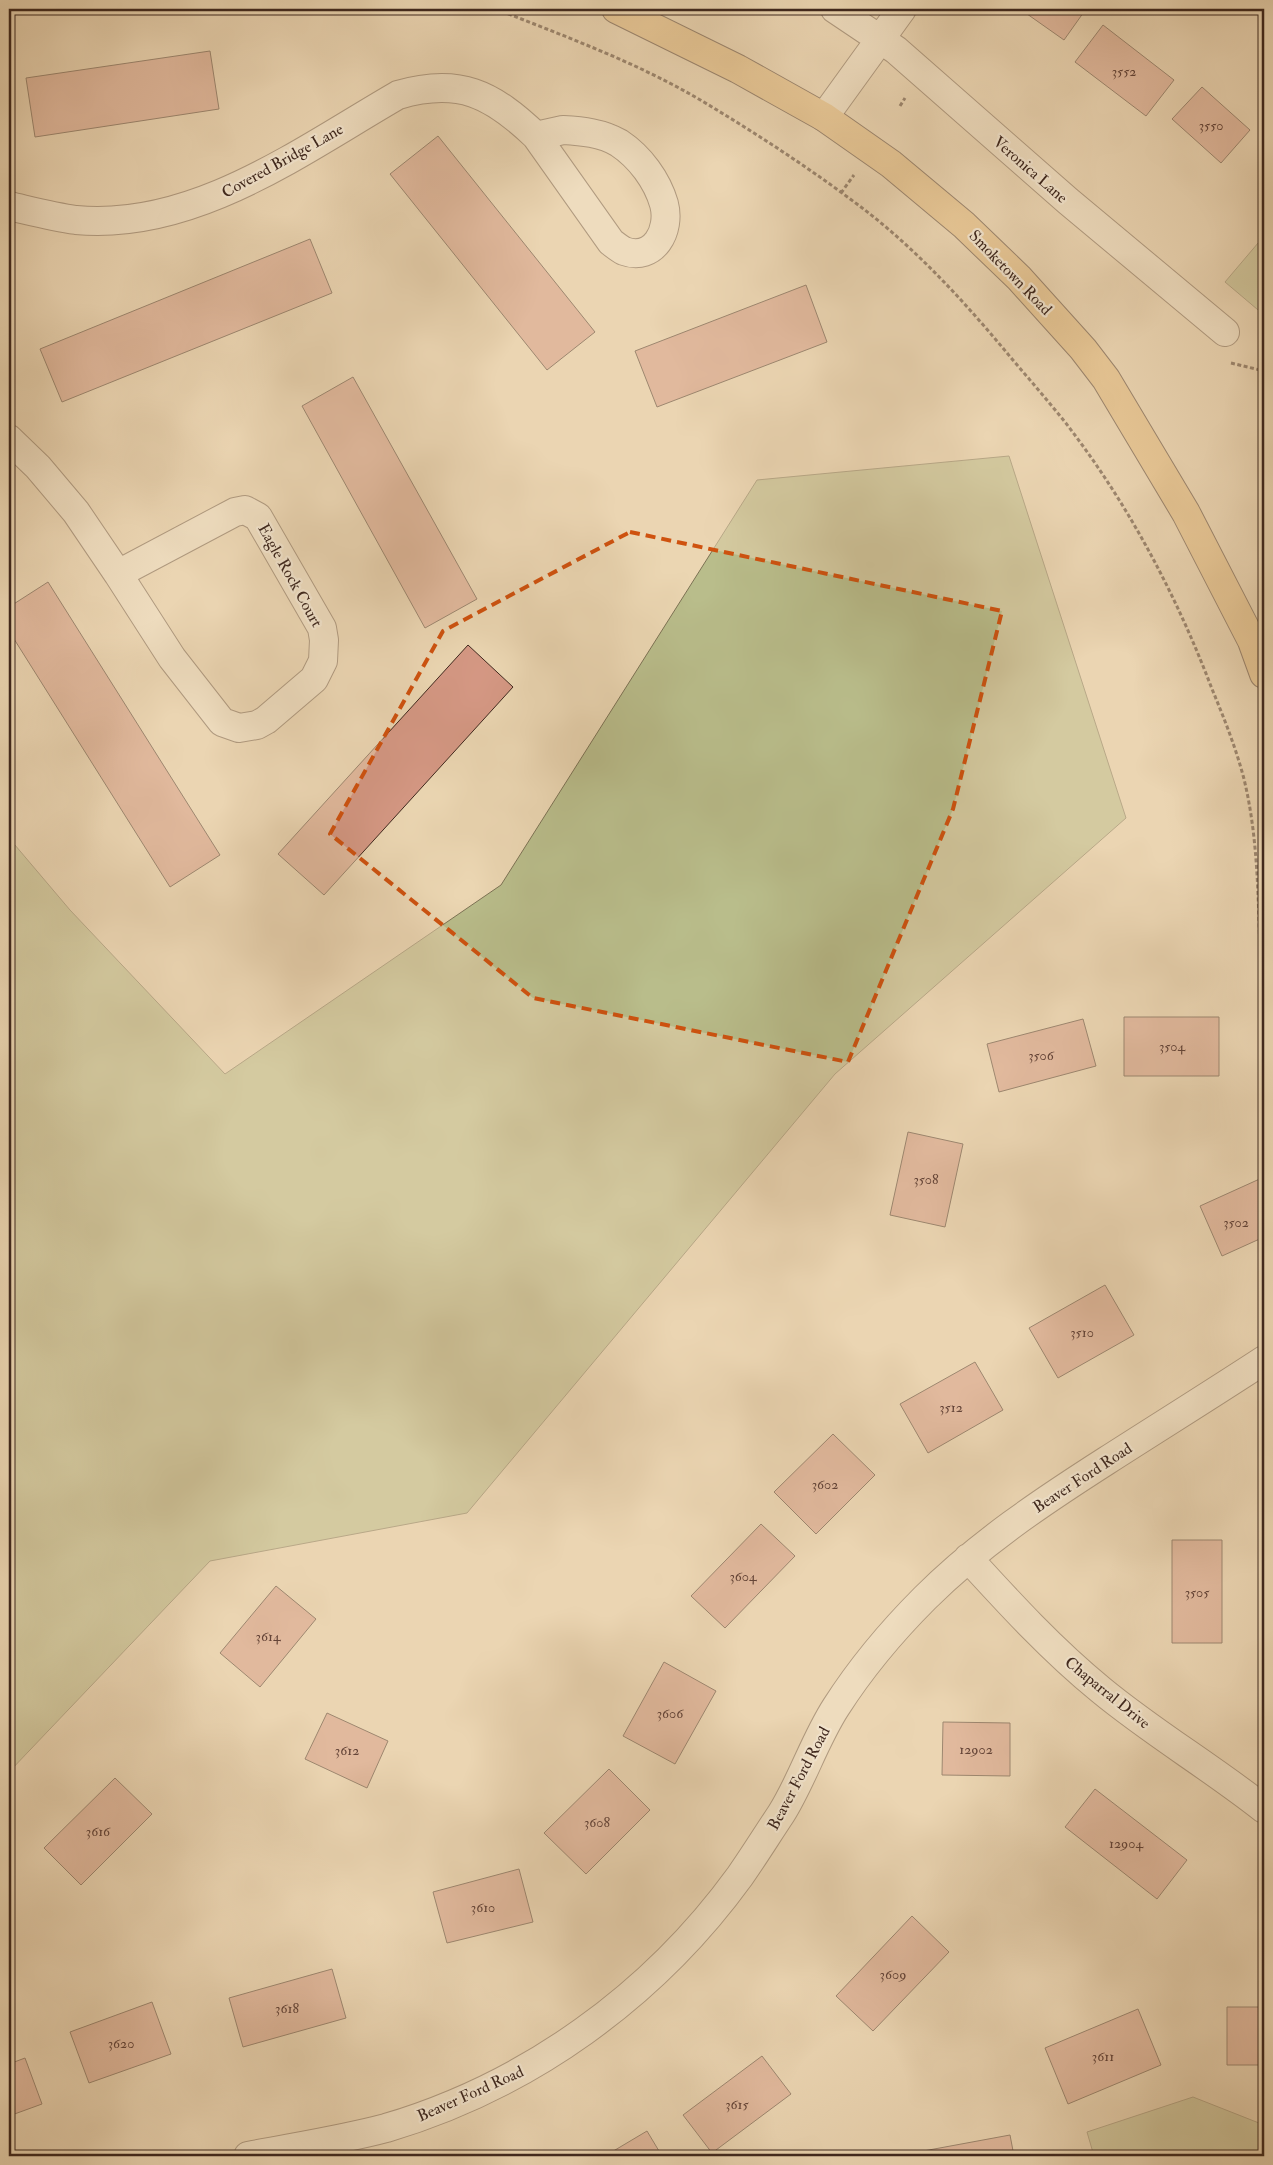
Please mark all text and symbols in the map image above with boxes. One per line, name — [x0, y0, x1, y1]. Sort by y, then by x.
house number: 3552 — [1112, 63, 1136, 80]
house number: 3550 — [1199, 117, 1223, 134]
street label: Covered Bridge Lane — [218, 119, 347, 203]
street label: Veronica Lane — [989, 132, 1072, 208]
street label: Smoketown Road — [965, 226, 1056, 320]
street label: Eagle Rock Court — [253, 520, 327, 631]
house number: 3504 — [1159, 1038, 1186, 1055]
house number: 3506 — [1028, 1047, 1055, 1064]
house number: 3508 — [913, 1171, 939, 1188]
house number: 3502 — [1223, 1214, 1249, 1231]
house number: 3510 — [1070, 1324, 1094, 1341]
house number: 3512 — [939, 1399, 963, 1416]
street label: Beaver Ford Road — [1029, 1438, 1136, 1517]
house number: 3602 — [812, 1476, 838, 1493]
house number: 3604 — [729, 1568, 758, 1585]
house number: 3505 — [1185, 1584, 1210, 1601]
house number: 3614 — [256, 1628, 282, 1645]
street label: Chaparral Drive — [1060, 1652, 1154, 1734]
house number: 3606 — [657, 1705, 684, 1722]
street label: Beaver Ford Road — [763, 1723, 835, 1834]
house number: 12902 — [959, 1741, 993, 1758]
house number: 3612 — [335, 1742, 359, 1759]
house number: 3608 — [584, 1814, 611, 1831]
house number: 3616 — [86, 1823, 111, 1840]
house number: 12904 — [1109, 1835, 1144, 1852]
house number: 3610 — [471, 1899, 495, 1916]
house number: 3609 — [880, 1966, 906, 1983]
house number: 3618 — [275, 2000, 299, 2017]
house number: 3620 — [108, 2035, 134, 2052]
house number: 3611 — [1092, 2048, 1114, 2065]
street label: Beaver Ford Road — [414, 2062, 527, 2126]
house number: 3615 — [725, 2096, 750, 2113]

